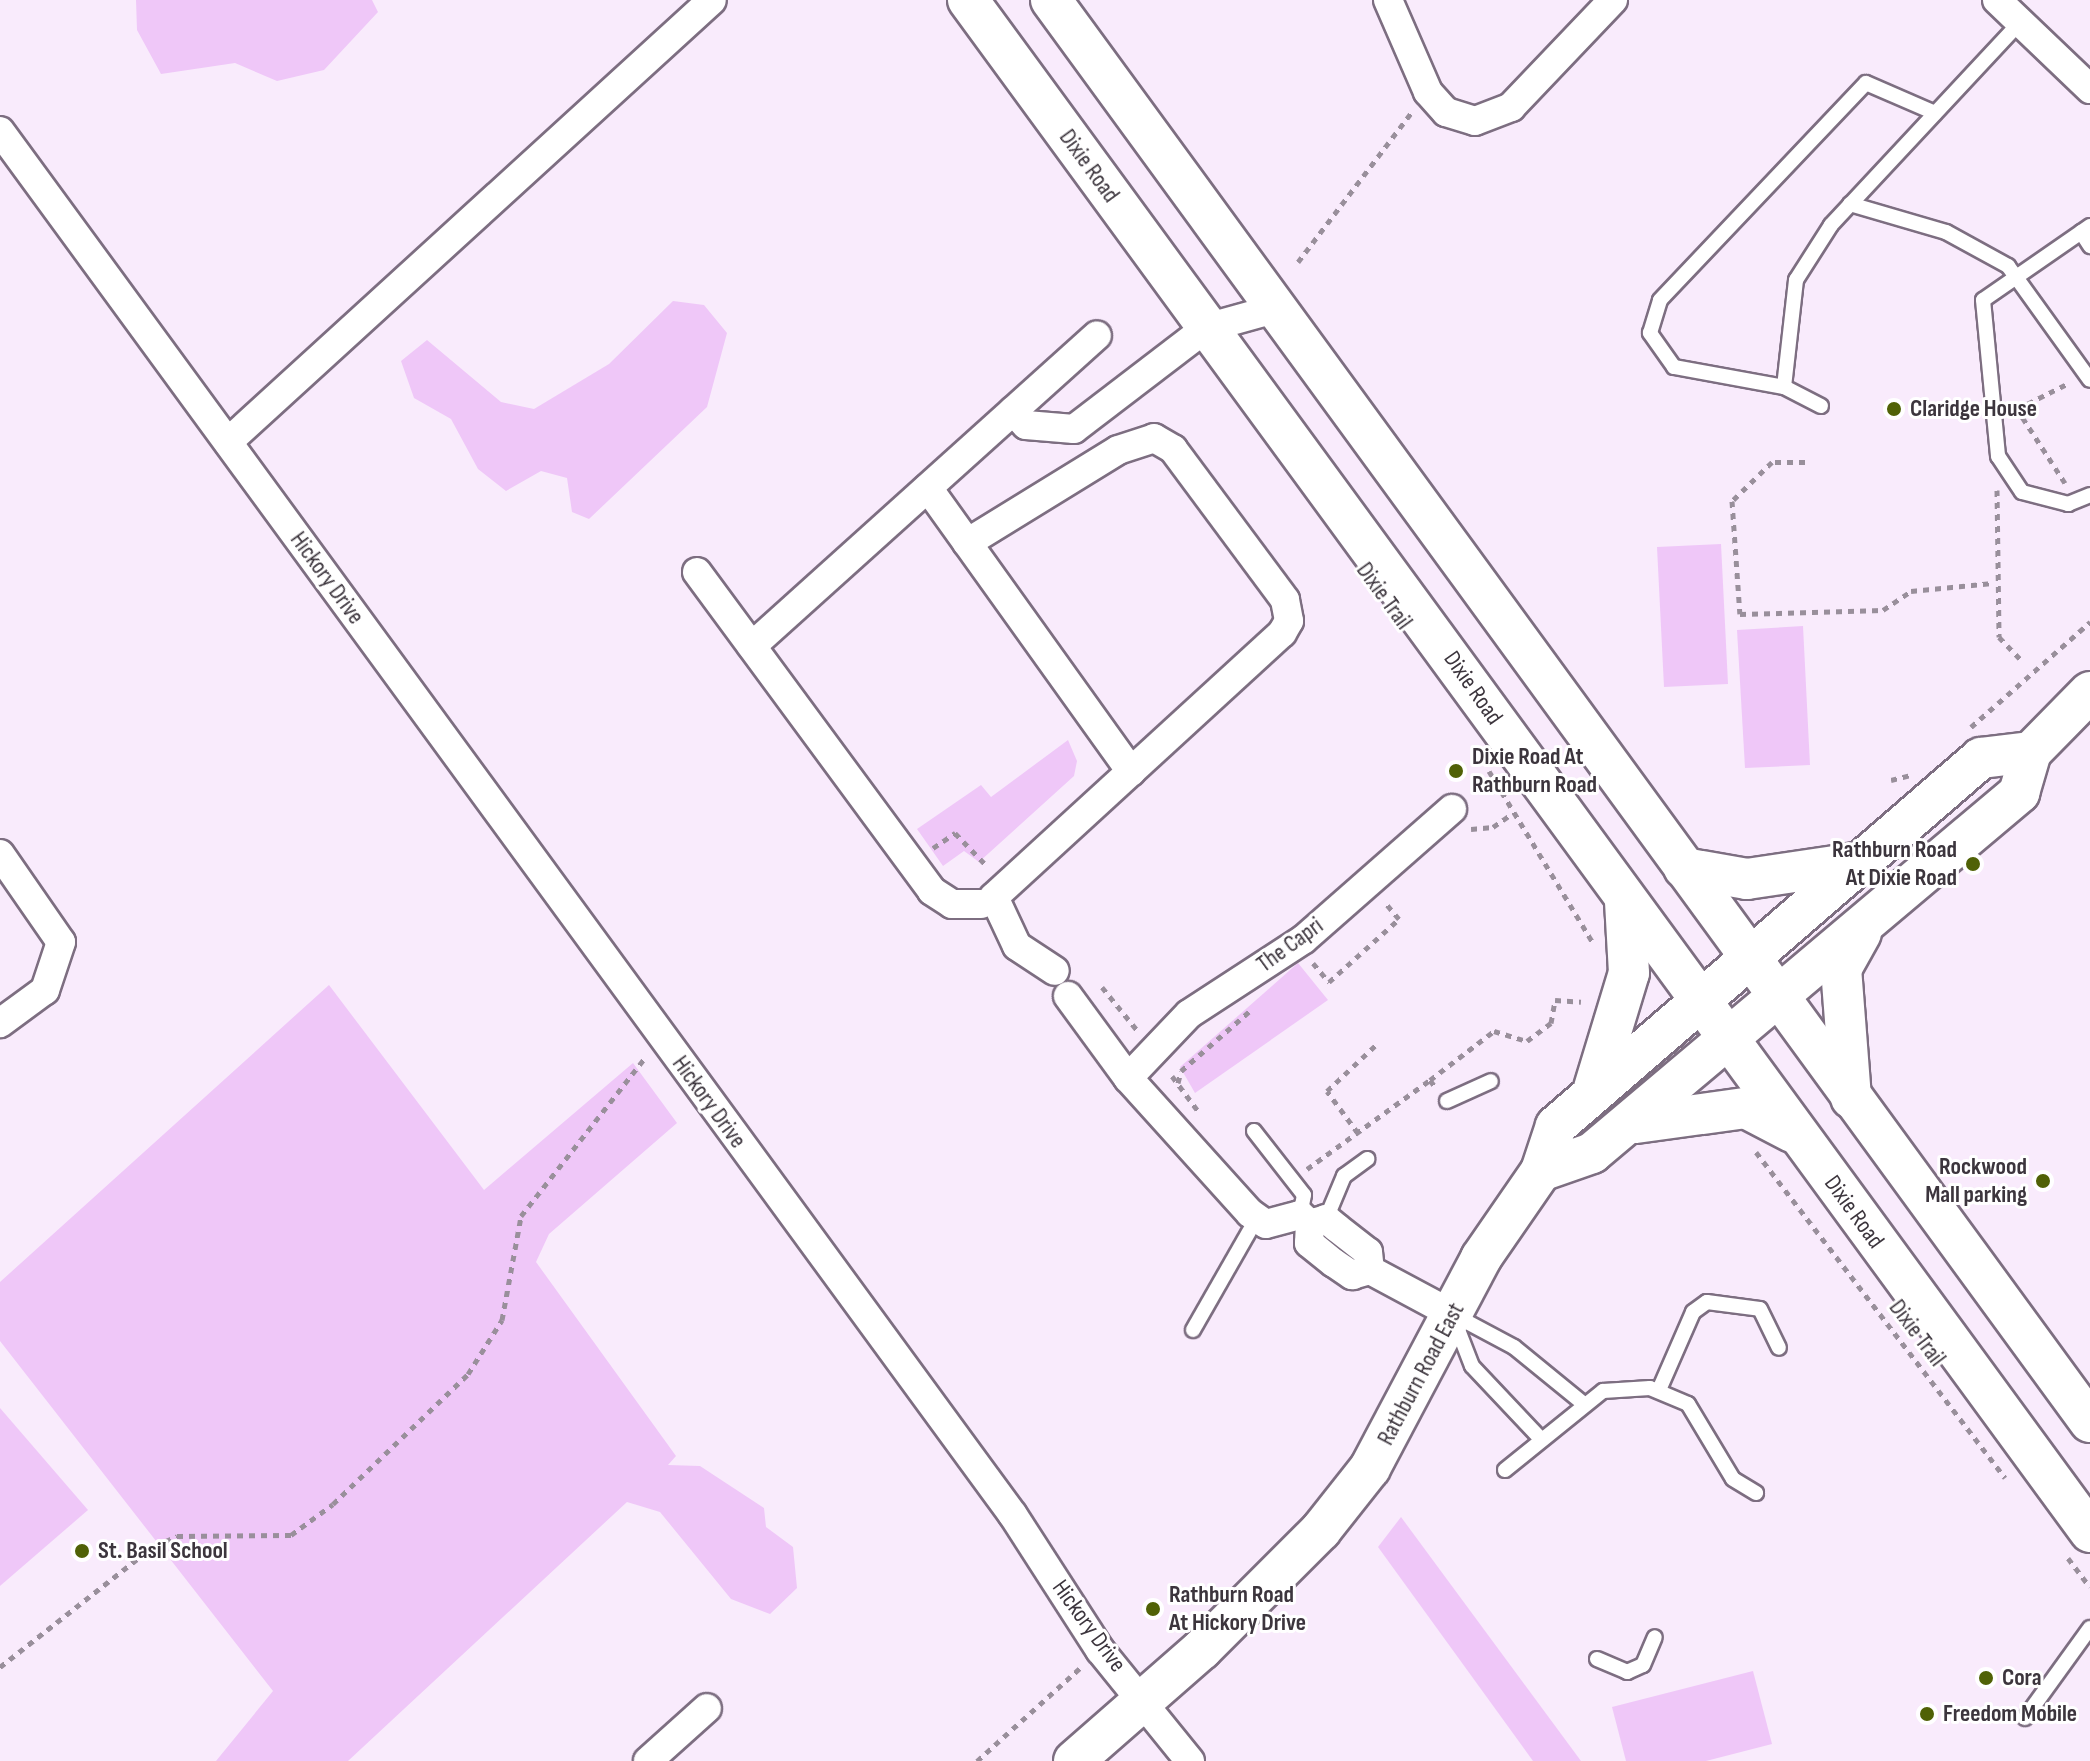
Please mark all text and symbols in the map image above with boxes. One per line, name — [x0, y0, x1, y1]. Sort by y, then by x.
street label: Dixie Road — [1053, 124, 1125, 208]
place label: Claridge House — [1910, 395, 2037, 423]
marker: Claridge House — [1885, 400, 1903, 418]
street label: Hickory Drive — [284, 526, 370, 630]
street label: Dixie Trail — [1350, 557, 1418, 635]
street label: Dixie Road — [1437, 646, 1509, 730]
place label: Dixie Road At Rathburn Road — [1472, 743, 1597, 799]
marker: Dixie Road At Rathburn Road — [1447, 762, 1465, 780]
place label: Rathburn Road At Dixie Road — [1832, 836, 1957, 892]
marker: Rathburn Road At Dixie Road — [1964, 855, 1982, 873]
street label: The Capri — [1251, 911, 1329, 979]
street label: Hickory Drive — [666, 1050, 752, 1154]
place label: Rockwood Mall parking — [1925, 1153, 2027, 1209]
street label: Dixie Road — [1818, 1170, 1890, 1254]
marker: Rockwood Mall parking — [2034, 1172, 2052, 1190]
street label: Dixie Trail — [1883, 1294, 1951, 1372]
street label: Rathburn Road East — [1371, 1298, 1471, 1450]
place label: St. Basil School — [98, 1537, 228, 1565]
marker: St. Basil School — [73, 1542, 91, 1560]
street label: Hickory Drive — [1046, 1574, 1132, 1678]
place label: Rathburn Road At Hickory Drive — [1169, 1581, 1306, 1637]
marker: Rathburn Road At Hickory Drive — [1144, 1600, 1162, 1618]
place label: Cora — [2002, 1664, 2042, 1692]
marker: Cora — [1977, 1669, 1995, 1687]
place label: Freedom Mobile — [1943, 1700, 2077, 1728]
marker: Freedom Mobile — [1918, 1705, 1936, 1723]

